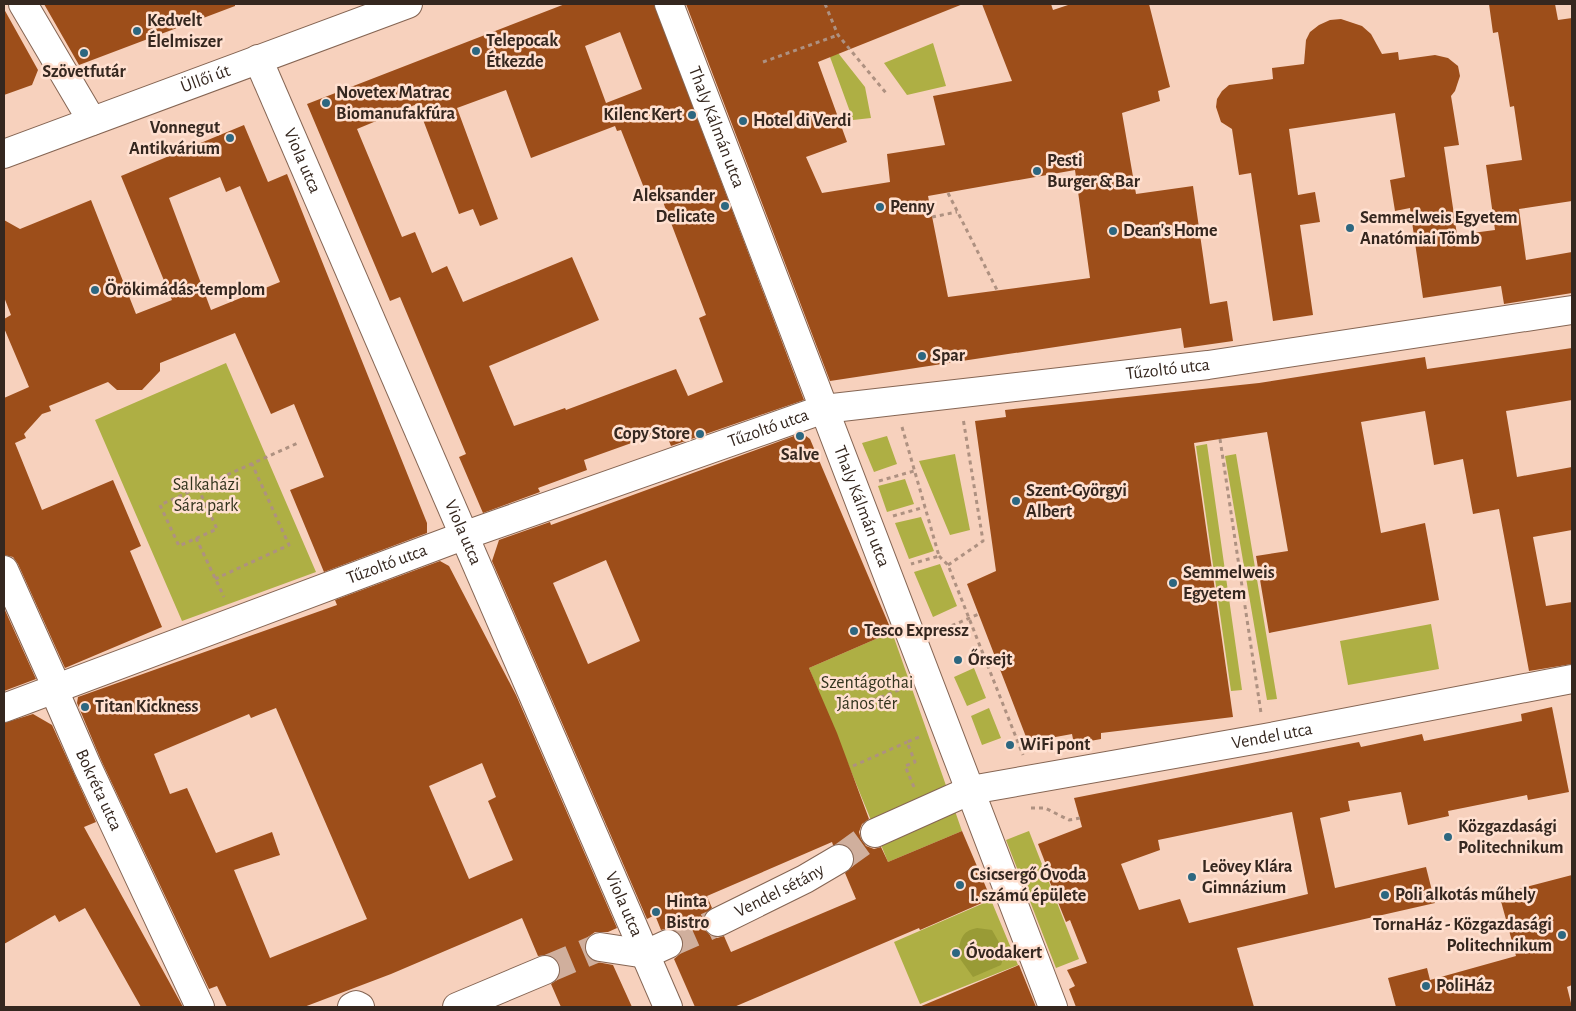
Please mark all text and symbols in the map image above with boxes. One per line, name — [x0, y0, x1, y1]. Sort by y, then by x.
place label: Kedvelt Élelmiszer — [147, 12, 223, 51]
marker: Kedvelt Élelmiszer — [131, 25, 143, 37]
place label: Telepocak Étkezde — [486, 32, 558, 71]
marker: Telepocak Étkezde — [470, 45, 482, 57]
marker: Szövetfutár — [78, 47, 90, 59]
street label: Üllői út — [178, 62, 233, 97]
place label: Szövetfutár — [42, 63, 127, 81]
street label: Thaly Kálmán utca — [685, 64, 748, 190]
place label: Novetex Matrac Biomanufakfúra — [336, 84, 455, 123]
marker: Novetex Matrac Biomanufakfúra — [320, 97, 332, 109]
place label: Kilenc Kert — [603, 106, 682, 124]
marker: Kilenc Kert — [686, 109, 698, 121]
place label: Hotel di Verdi — [753, 112, 851, 130]
marker: Hotel di Verdi — [737, 115, 749, 127]
place label: Vonnegut Antikvárium — [129, 119, 220, 158]
street label: Viola utca — [280, 126, 324, 196]
marker: Vonnegut Antikvárium — [224, 132, 236, 144]
place label: Pesti Burger & Bar — [1047, 152, 1141, 191]
marker: Pesti Burger & Bar — [1031, 165, 1043, 177]
place label: Aleksander Delicate — [633, 187, 716, 226]
place label: Penny — [890, 198, 936, 216]
marker: Aleksander Delicate — [719, 200, 731, 212]
marker: Penny — [874, 201, 886, 213]
place label: Semmelweis Egyetem Anatómiai Tömb — [1360, 209, 1518, 248]
place label: Dean's Home — [1123, 222, 1218, 240]
marker: Semmelweis Egyetem Anatómiai Tömb — [1344, 222, 1356, 234]
marker: Dean's Home — [1107, 225, 1119, 237]
place label: Örökimádás-templom — [105, 278, 265, 299]
marker: Örökimádás-templom — [89, 284, 101, 296]
place label: Spar — [932, 347, 966, 365]
marker: Spar — [916, 350, 928, 362]
street label: Tűzoltó utca — [1125, 356, 1211, 383]
street label: Tűzoltó utca — [726, 406, 811, 451]
place label: Copy Store — [614, 425, 690, 443]
marker: Copy Store — [694, 428, 706, 440]
marker: Salve — [794, 430, 806, 442]
street label: Thaly Kálmán utca — [830, 443, 893, 570]
place label: Salve — [781, 446, 819, 464]
park label: Salkaházi Sára park — [173, 476, 239, 515]
place label: Szent-Györgyi Albert — [1026, 482, 1127, 521]
marker: Szent-Györgyi Albert — [1010, 495, 1022, 507]
street label: Viola utca — [441, 497, 485, 568]
street label: Tűzoltó utca — [344, 541, 430, 588]
place label: Semmelweis Egyetem — [1183, 564, 1275, 603]
marker: Semmelweis Egyetem — [1167, 577, 1179, 589]
place label: Tesco Expressz — [864, 622, 969, 640]
marker: Tesco Expressz — [848, 625, 860, 637]
place label: Őrsejt — [968, 648, 1012, 669]
marker: Őrsejt — [952, 654, 964, 666]
park label: Szentágothai János tér — [821, 674, 913, 713]
place label: Titan Kickness — [95, 698, 199, 716]
marker: Titan Kickness — [79, 701, 91, 713]
street label: Vendel utca — [1230, 720, 1314, 753]
place label: WiFi pont — [1020, 736, 1090, 754]
marker: WiFi pont — [1004, 739, 1016, 751]
street label: Bokréta utca — [72, 747, 125, 834]
place label: Közgazdasági Politechnikum — [1458, 818, 1563, 857]
marker: Közgazdasági Politechnikum — [1442, 831, 1454, 843]
place label: Leövey Klára Gimnázium — [1202, 858, 1293, 897]
street label: Vendel sétány — [732, 861, 828, 921]
place label: Csicsergő Óvoda I. számú épülete — [970, 863, 1087, 905]
street label: Viola utca — [602, 869, 646, 940]
marker: Leövey Klára Gimnázium — [1186, 871, 1198, 883]
marker: Csicsergő Óvoda I. számú épülete — [954, 879, 966, 891]
place label: Poli alkotás műhely — [1395, 886, 1536, 904]
marker: Poli alkotás műhely — [1379, 889, 1391, 901]
place label: Hinta Bistro — [666, 893, 709, 932]
marker: Hinta Bistro — [650, 906, 662, 918]
place label: TornaHáz - Közgazdasági Politechnikum — [1373, 916, 1552, 955]
marker: TornaHáz - Közgazdasági Politechnikum — [1556, 929, 1568, 941]
place label: Óvodakert — [966, 941, 1042, 962]
marker: Óvodakert — [950, 947, 962, 959]
place label: PoliHáz — [1436, 977, 1493, 995]
marker: PoliHáz — [1420, 980, 1432, 992]

